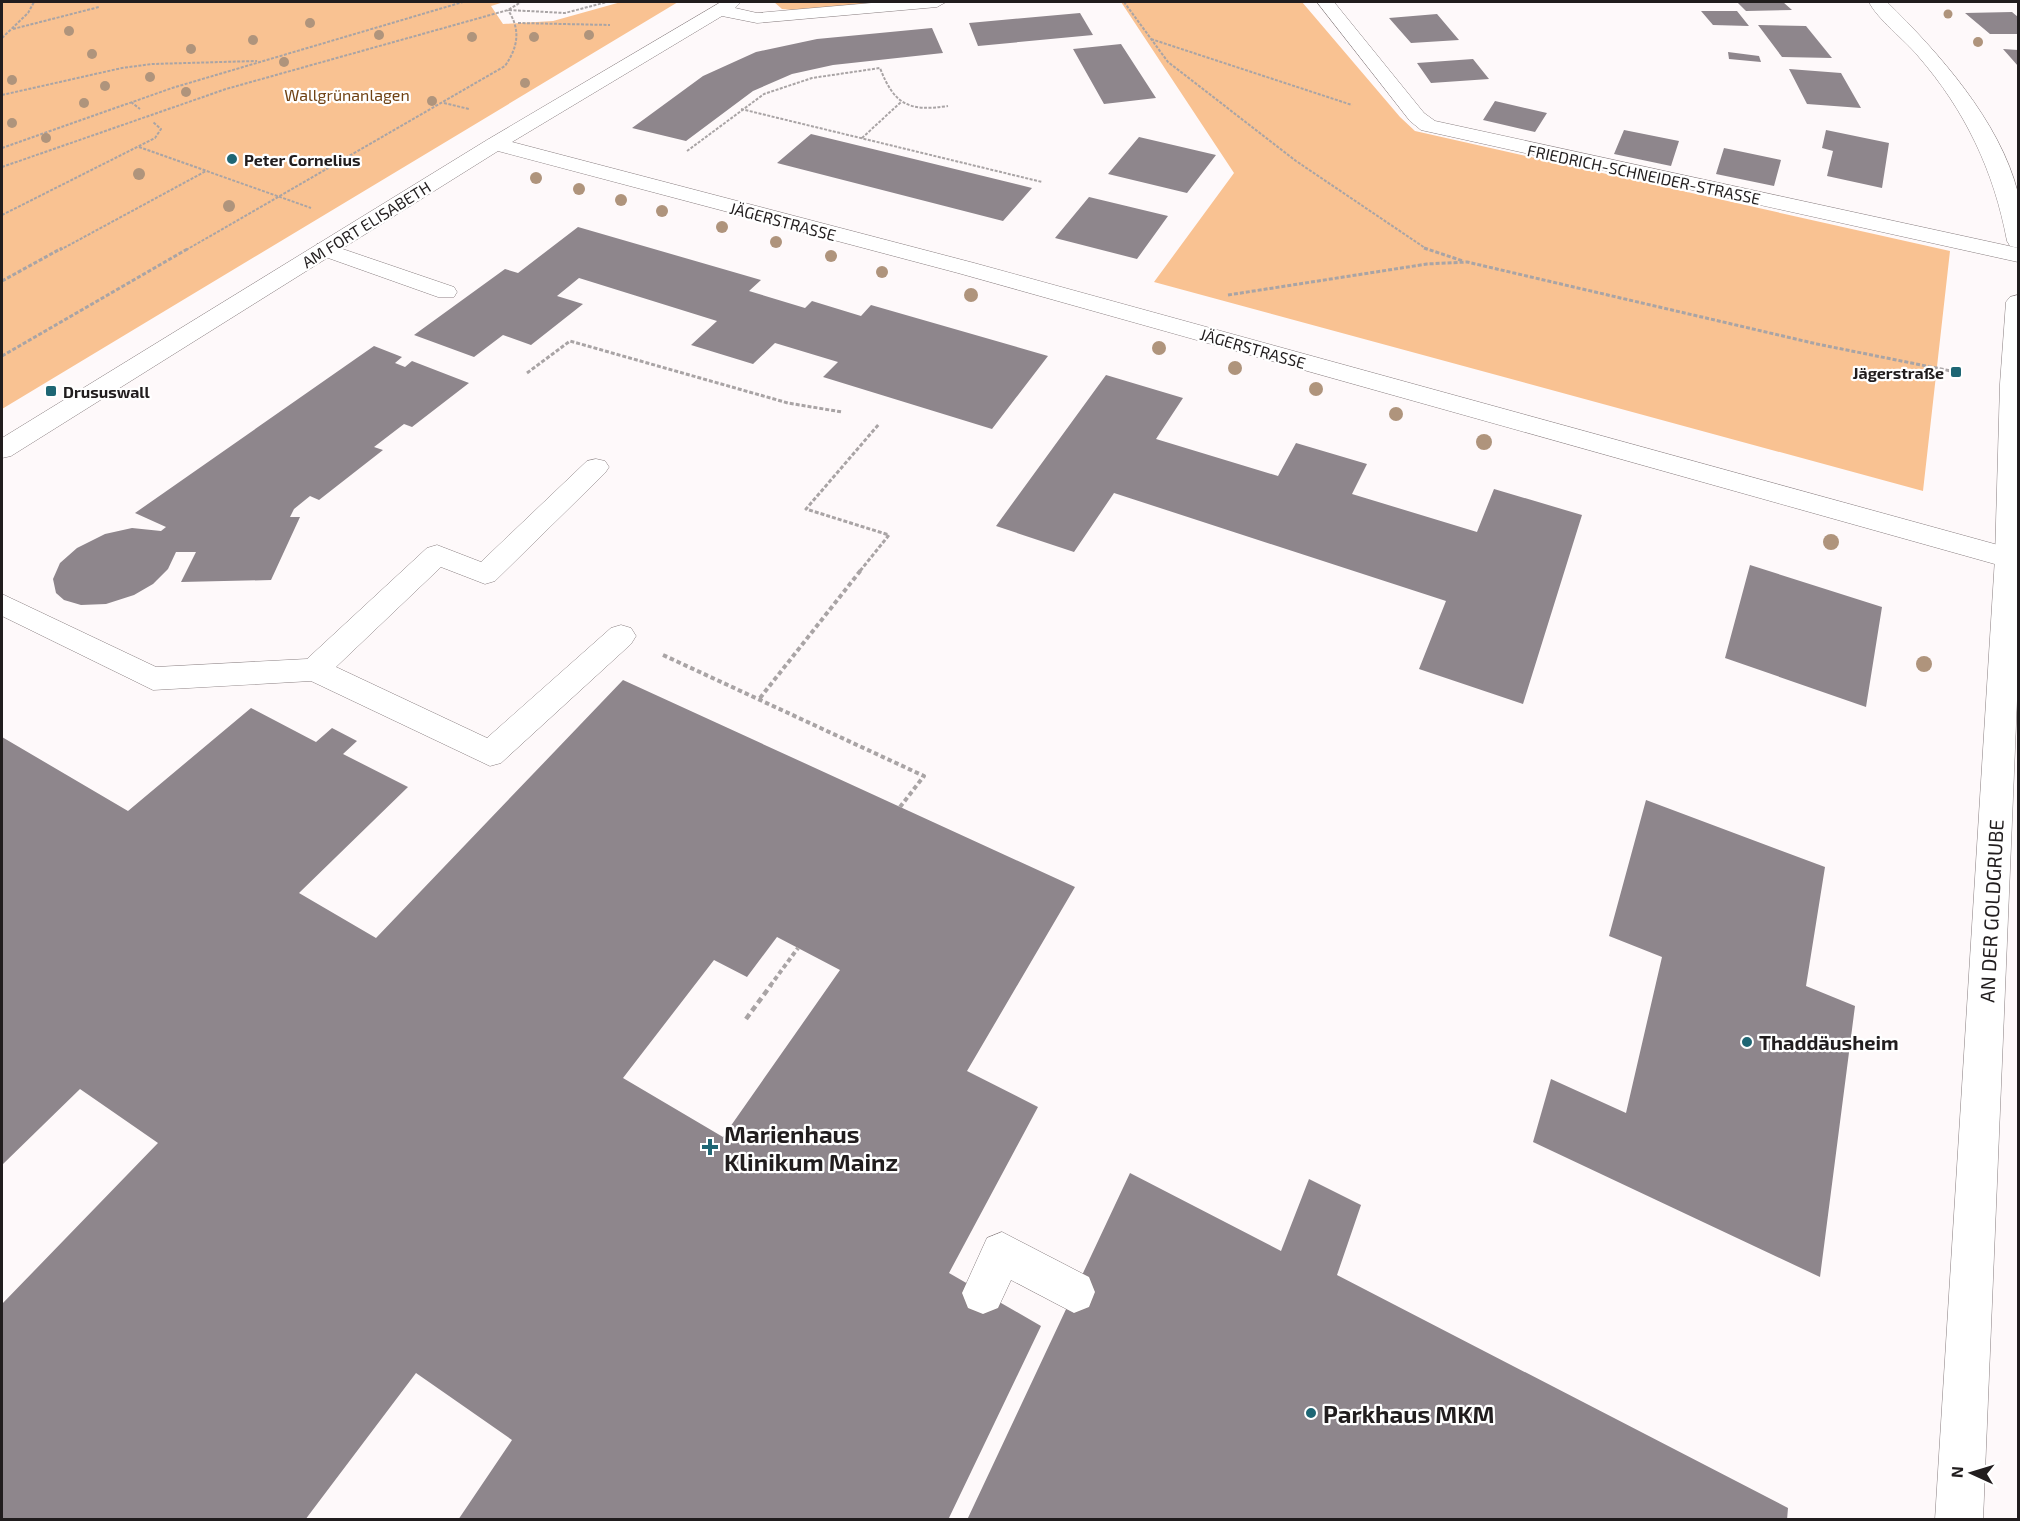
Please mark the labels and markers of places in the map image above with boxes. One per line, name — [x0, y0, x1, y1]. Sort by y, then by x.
place label: Peter Cornelius — [244, 150, 360, 169]
marker: Peter Cornelius — [225, 152, 239, 166]
place label: Jägerstraße — [1853, 363, 1944, 382]
marker: Jägerstraße — [1949, 365, 1963, 379]
place label: Drususwall — [63, 382, 151, 401]
marker: Drususwall — [44, 384, 58, 398]
place label: Thaddäusheim — [1759, 1030, 1899, 1054]
marker: Thaddäusheim — [1740, 1035, 1754, 1049]
place label: Marienhaus Klinikum Mainz — [724, 1119, 898, 1176]
marker: Marienhaus Klinikum Mainz — [701, 1138, 719, 1156]
place label: Parkhaus MKM — [1323, 1399, 1494, 1428]
marker: Parkhaus MKM — [1304, 1406, 1318, 1420]

